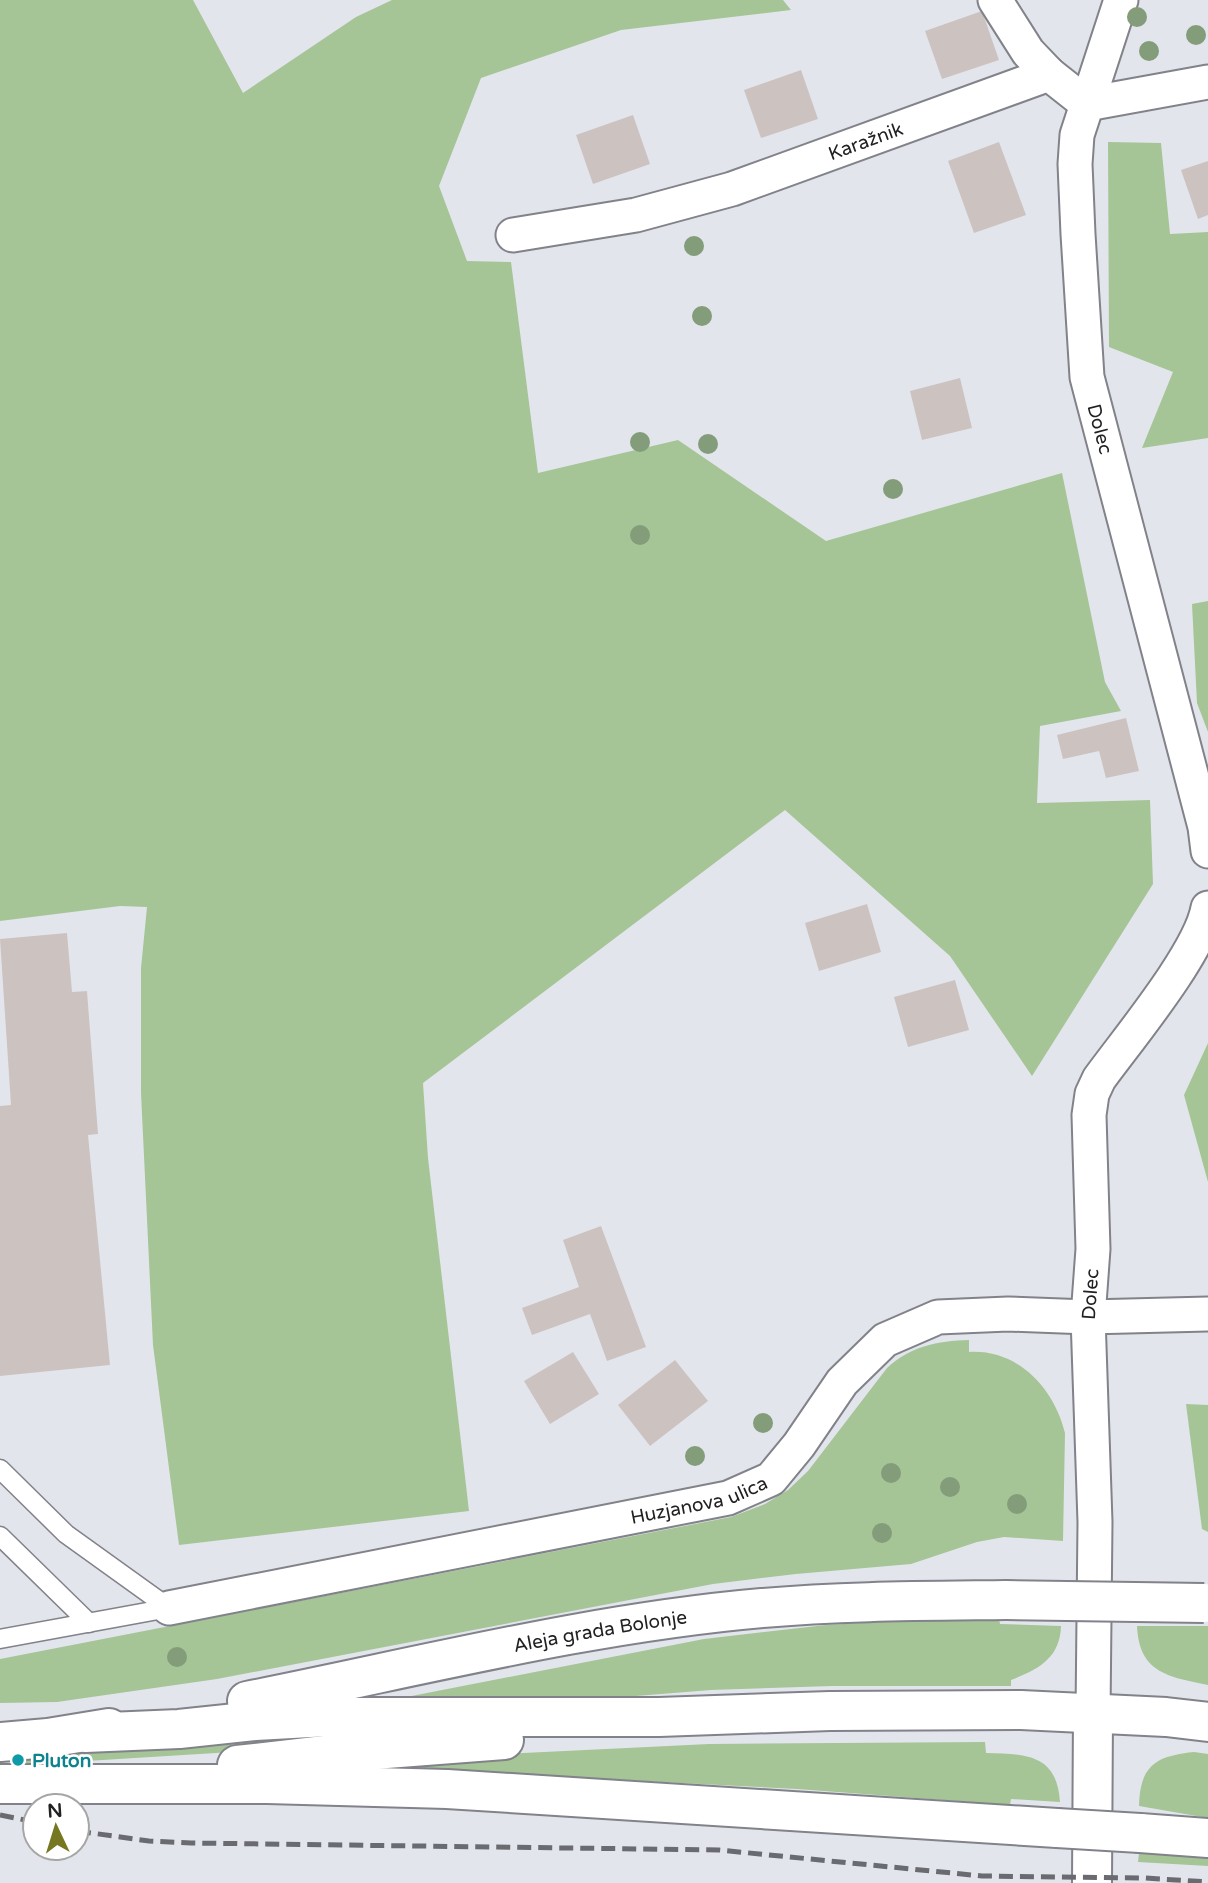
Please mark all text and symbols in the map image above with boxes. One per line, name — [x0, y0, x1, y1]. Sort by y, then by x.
street label: Karažnik — [826, 118, 906, 165]
street label: Dolec — [1083, 402, 1117, 457]
street label: Dolec — [1078, 1268, 1104, 1321]
street label: Huzjanova ulica — [629, 1472, 771, 1529]
street label: Aleja grada Bolonje — [511, 1606, 688, 1657]
place label: Pluton — [32, 1750, 91, 1772]
marker: Pluton — [10, 1752, 26, 1768]
north arrow — [21, 1792, 91, 1862]
text: N — [47, 1800, 63, 1823]

